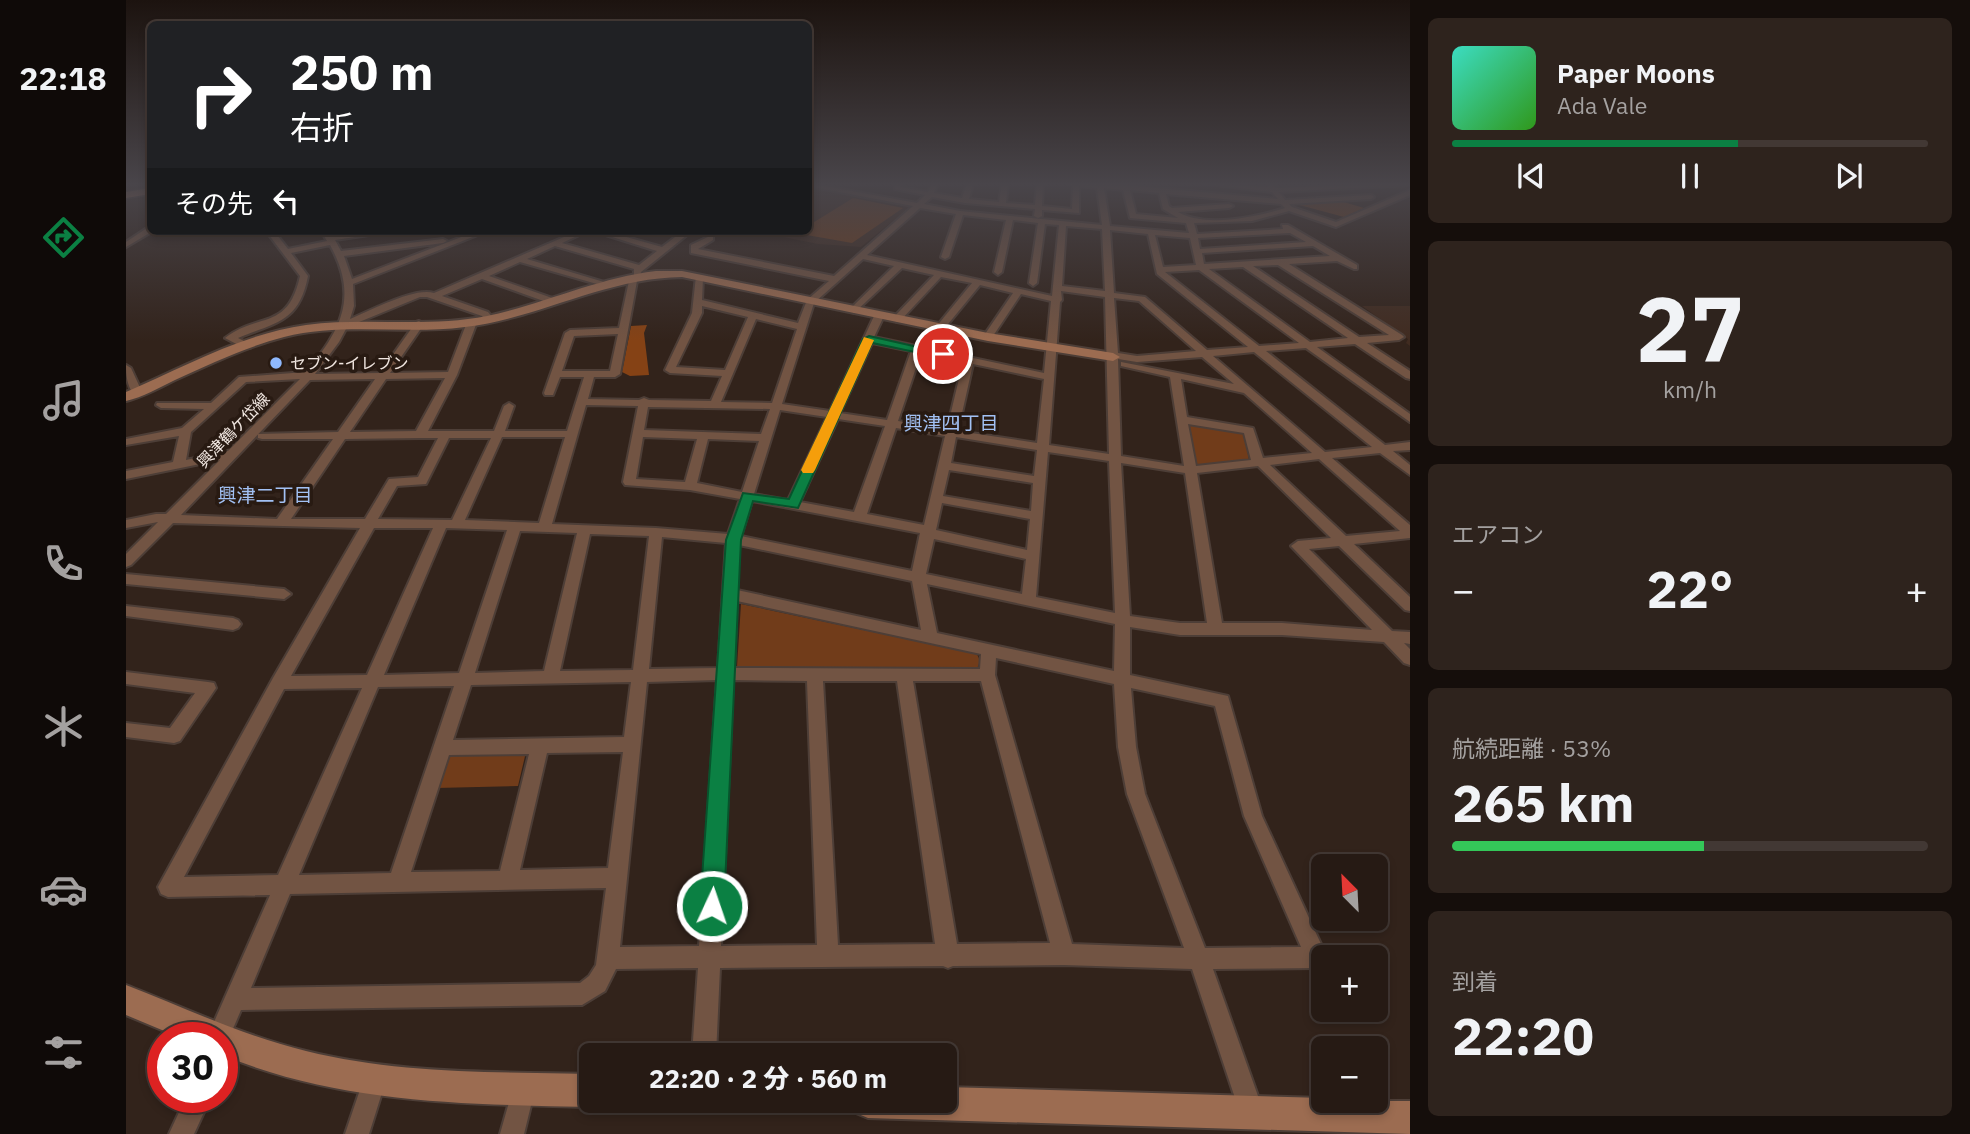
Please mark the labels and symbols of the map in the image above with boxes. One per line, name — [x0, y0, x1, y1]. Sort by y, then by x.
pin — [913, 324, 973, 384]
place label: セブン-イレブン — [290, 353, 408, 373]
marker: セブン-イレブン — [268, 355, 284, 371]
street label: 興津鶴ケ岱線 — [192, 389, 274, 471]
district label: 興津四丁目 — [903, 411, 999, 435]
district label: 興津二丁目 — [217, 483, 313, 507]
north arrow — [1311, 854, 1388, 931]
position arrow — [675, 869, 749, 943]
speed limit sign: 30 — [147, 1022, 238, 1113]

